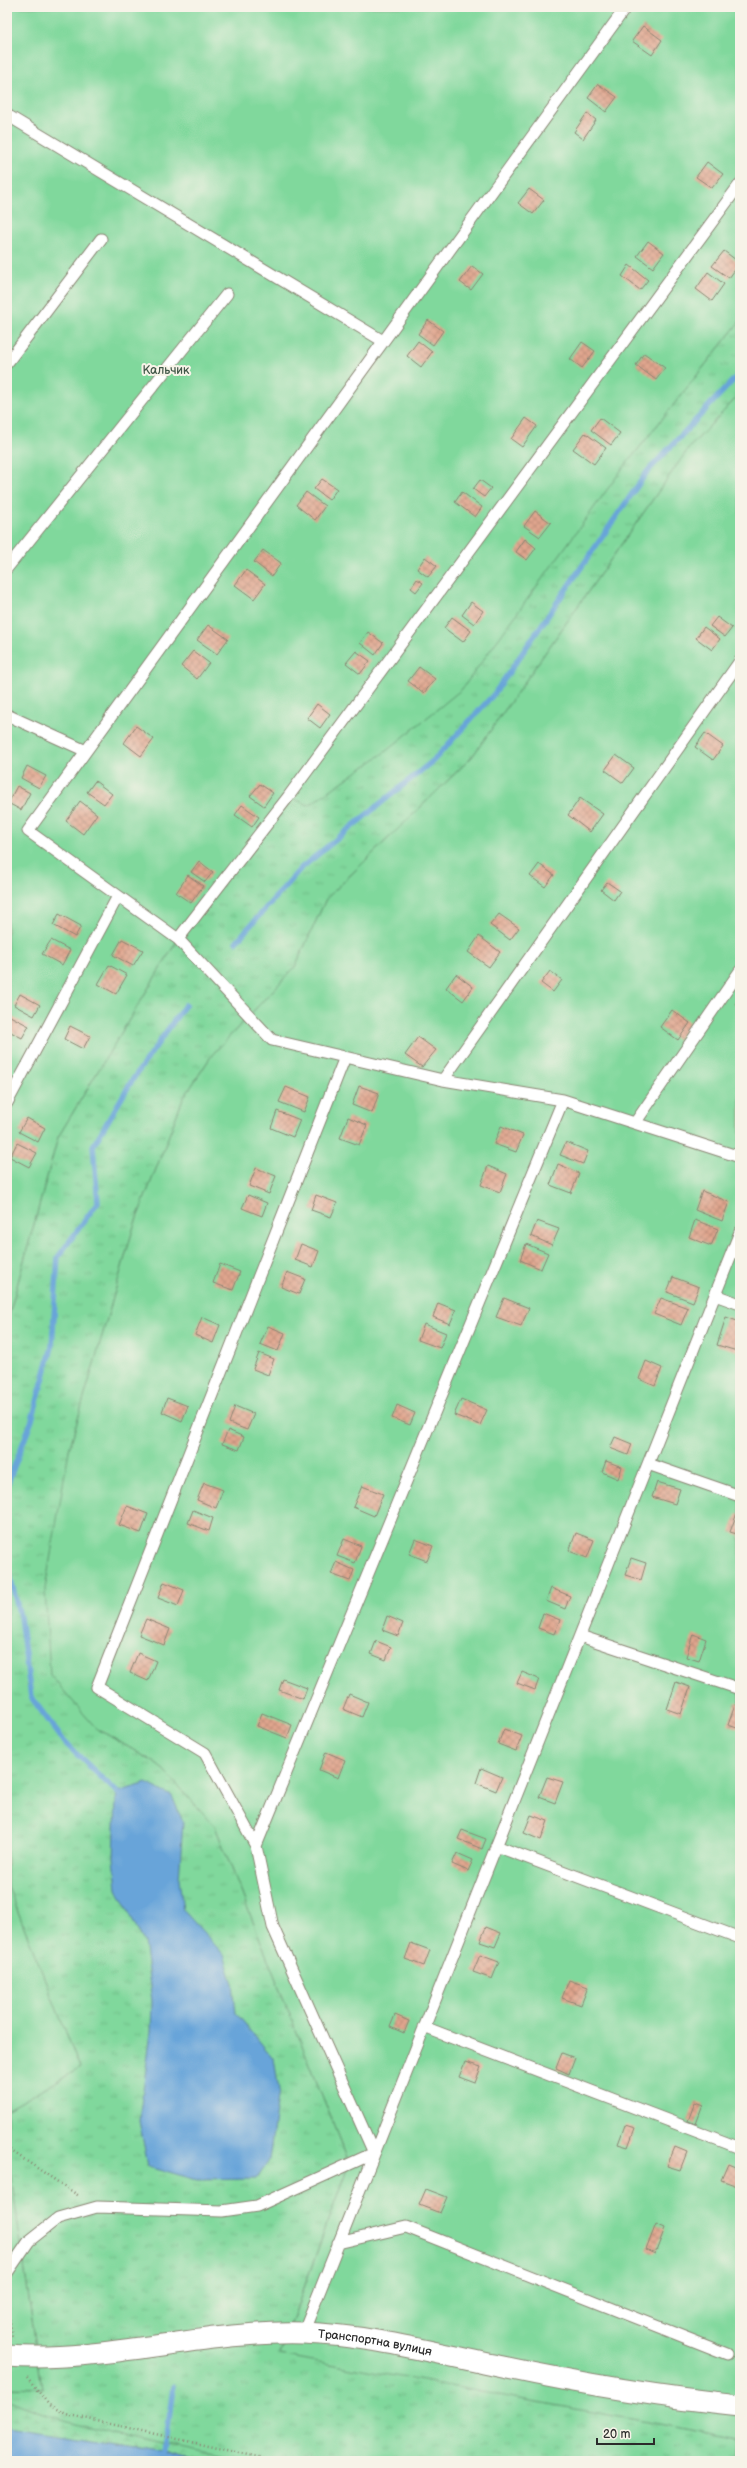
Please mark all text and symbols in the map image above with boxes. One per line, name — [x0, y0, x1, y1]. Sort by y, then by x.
park label: Кальчик — [143, 363, 190, 378]
street label: Транспортна вулиця — [317, 2327, 434, 2360]
scale bar — [597, 2420, 654, 2446]
text: 20 m — [603, 2427, 630, 2442]

